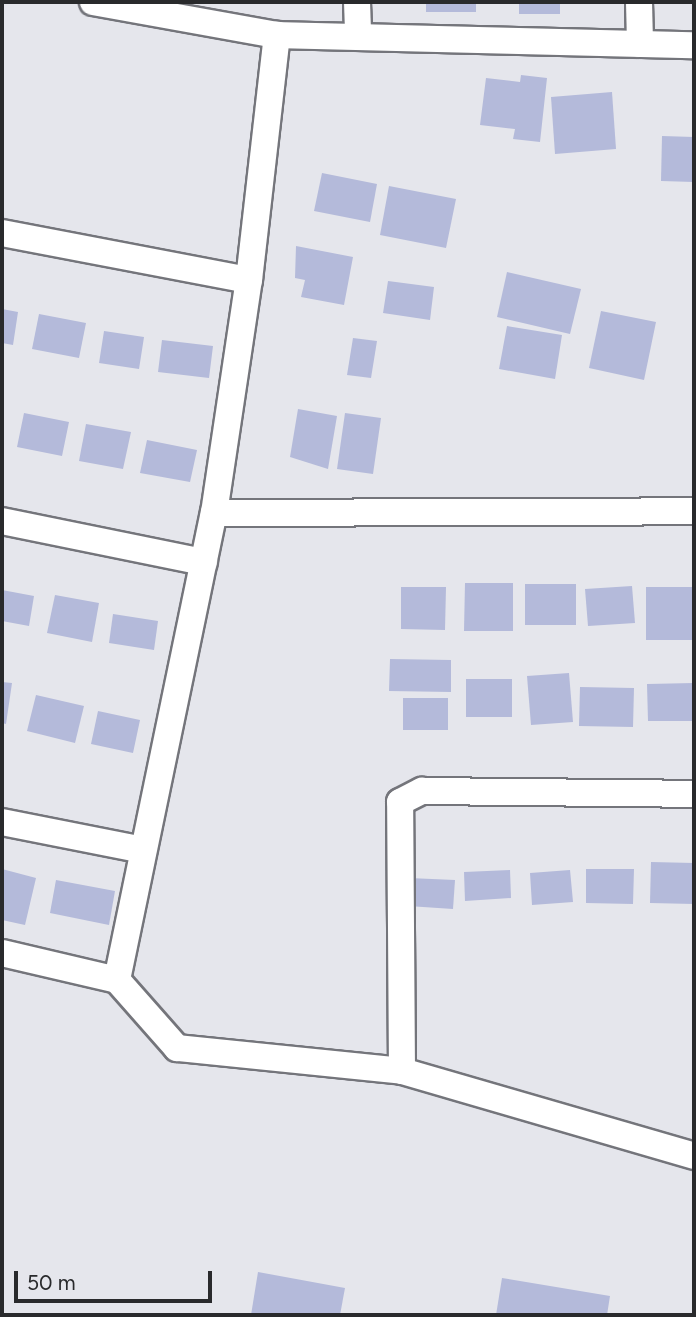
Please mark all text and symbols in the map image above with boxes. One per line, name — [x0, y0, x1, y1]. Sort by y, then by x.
scale bar — [18, 1258, 215, 1302]
text: 50 m — [27, 1270, 76, 1295]

